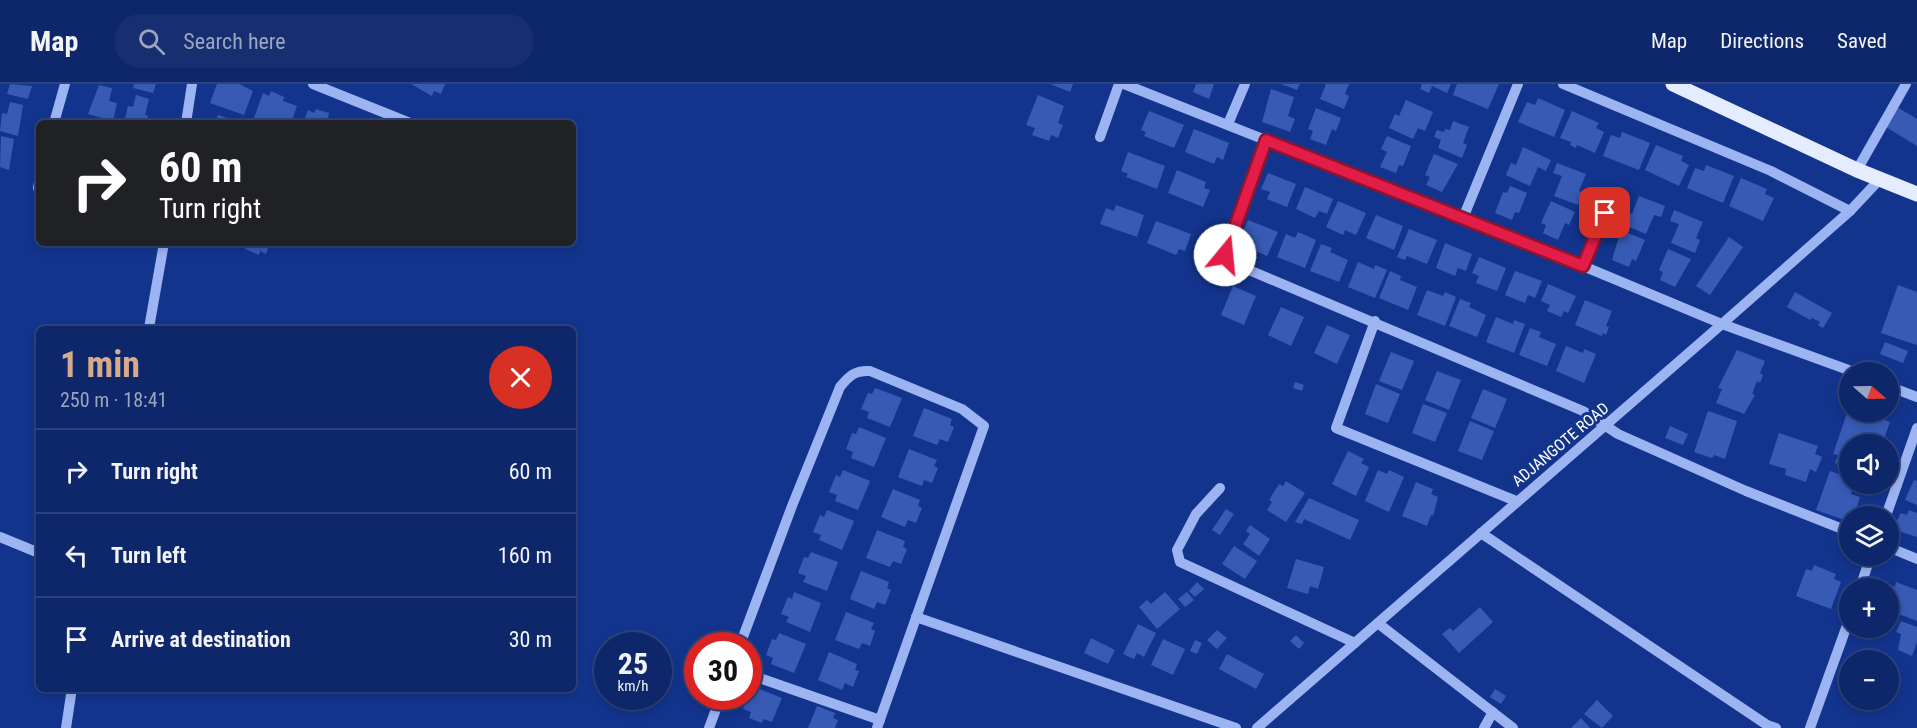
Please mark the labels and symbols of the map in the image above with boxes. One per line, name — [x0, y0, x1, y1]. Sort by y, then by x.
pin — [1579, 187, 1630, 238]
position arrow — [1193, 223, 1257, 287]
north arrow — [1839, 362, 1899, 422]
street label: ADJANGOTE ROAD — [1508, 398, 1612, 490]
speed limit sign: 30 — [684, 632, 762, 710]

